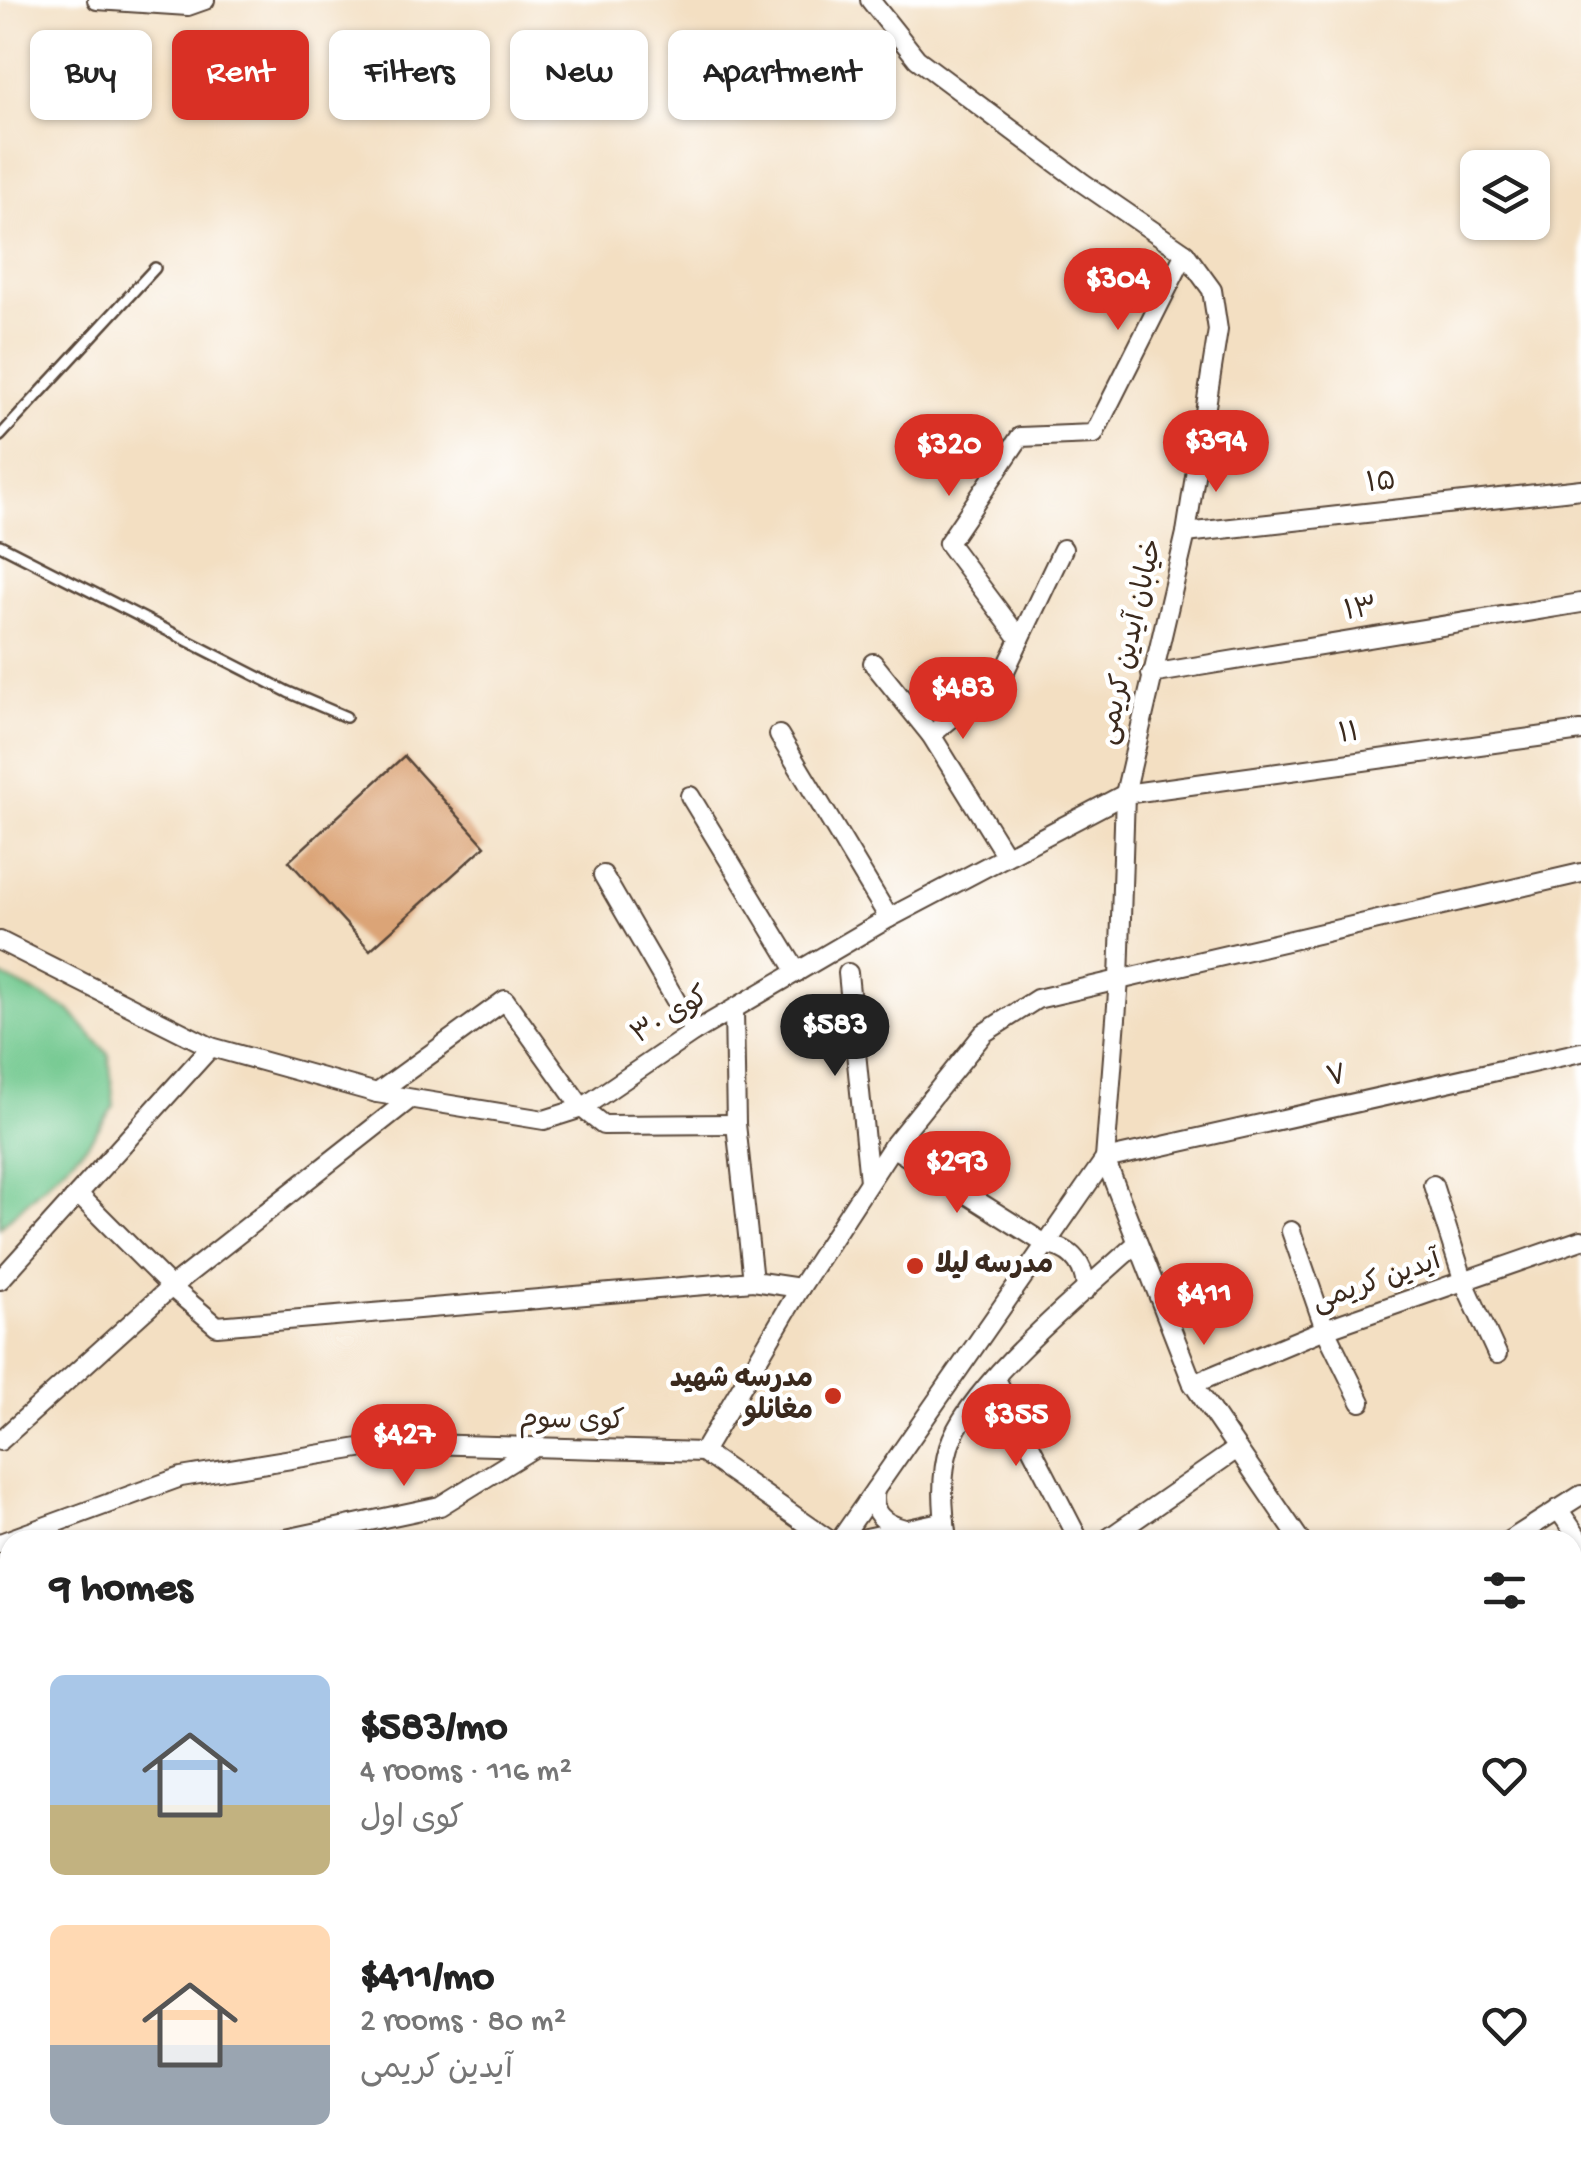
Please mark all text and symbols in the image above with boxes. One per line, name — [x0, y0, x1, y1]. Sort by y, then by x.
chip: Buy — [30, 30, 152, 120]
chip: Rent — [172, 30, 309, 120]
chip: Filters — [329, 30, 490, 120]
chip: New — [510, 30, 648, 120]
chip: Apartment — [668, 30, 896, 120]
map controls — [1460, 150, 1550, 240]
button: layers — [1460, 150, 1550, 240]
pin: $304 — [1059, 248, 1177, 333]
text: $304 — [1086, 261, 1150, 299]
pin: $394 — [1157, 410, 1275, 495]
pin: $320 — [890, 414, 1008, 499]
text: $394 — [1185, 423, 1247, 461]
text: $320 — [917, 427, 981, 465]
street label: ۱۵ — [1365, 466, 1397, 502]
street label: خیابان آیدین کریمی — [1090, 536, 1172, 748]
street label: ۱۳ — [1342, 592, 1380, 630]
pin: $483 — [904, 657, 1022, 742]
text: $483 — [931, 670, 995, 708]
street label: ۱۱ — [1337, 717, 1361, 753]
street label: کوی ۳۰ — [626, 981, 716, 1053]
pin: $583 — [776, 994, 894, 1079]
text: $583 — [802, 1007, 868, 1045]
street label: ۷ — [1324, 1060, 1350, 1096]
pin: $293 — [898, 1131, 1016, 1216]
text: $293 — [926, 1144, 988, 1182]
street label: آیدین کریمی — [1308, 1243, 1447, 1320]
place label: مدرسه لیلا — [935, 1250, 1053, 1283]
marker: مدرسه لیلا — [904, 1255, 926, 1277]
pin: $411 — [1145, 1263, 1263, 1348]
text: $411 — [1176, 1276, 1232, 1314]
place label: مدرسه شهید مغانلو — [670, 1364, 813, 1429]
pin: $355 — [957, 1384, 1075, 1469]
marker: مدرسه شهید مغانلو — [822, 1385, 844, 1407]
text: $355 — [984, 1397, 1048, 1435]
pin: $427 — [345, 1404, 463, 1489]
street label: کوی سوم — [519, 1405, 625, 1440]
text: $427 — [373, 1417, 435, 1455]
icon: filters — [1477, 1563, 1532, 1618]
text: 9 homes — [50, 1566, 192, 1615]
text: $583/mo — [360, 1705, 507, 1754]
icon: home — [130, 1715, 250, 1835]
icon: heart — [1477, 1748, 1532, 1803]
text: 4 rooms · 116 m² — [360, 1754, 572, 1792]
text: کوی اول — [360, 1802, 464, 1840]
text: $411/mo — [360, 1955, 494, 2004]
icon: home — [130, 1965, 250, 2085]
icon: heart — [1477, 1998, 1532, 2053]
text: 2 rooms · 80 m² — [360, 2004, 566, 2042]
text: آیدین کریمی — [360, 2052, 513, 2090]

